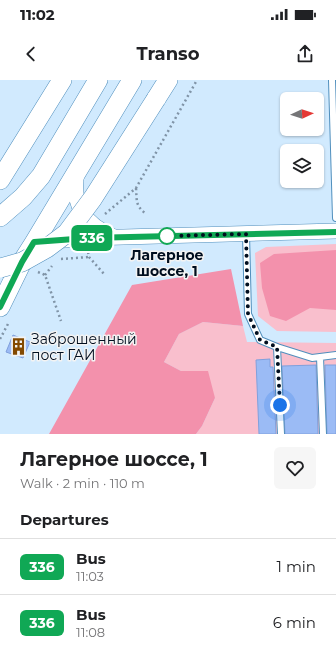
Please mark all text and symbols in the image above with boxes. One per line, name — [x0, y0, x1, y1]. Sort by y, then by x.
text: 11:02 — [20, 5, 55, 24]
icon: back — [20, 43, 42, 65]
text: Transo — [137, 43, 199, 65]
icon: share — [294, 43, 316, 65]
north arrow — [280, 92, 324, 136]
map controls — [280, 92, 324, 188]
button: layers — [280, 144, 324, 188]
line badge: 336 — [69, 225, 115, 251]
marker: Лагерное шоссе, 1 — [158, 227, 176, 245]
text: 336 — [79, 229, 105, 247]
place label: Лагерное шоссе, 1 — [130, 246, 204, 280]
place label: Заброшенный пост ГАИ — [31, 330, 137, 364]
building icon: Заброшенный пост ГАИ — [8, 337, 28, 357]
your location — [270, 395, 290, 415]
button: heart — [274, 447, 316, 489]
text: Лагерное шоссе, 1 — [20, 448, 208, 471]
text: Walk · 2 min · 110 m — [20, 475, 145, 491]
text: Departures — [20, 510, 109, 529]
text: Bus — [76, 549, 106, 568]
text: 1 min — [277, 557, 316, 576]
text: 336 — [29, 558, 55, 576]
text: 11:03 — [76, 568, 104, 584]
text: Bus — [76, 605, 106, 624]
text: 6 min — [273, 613, 316, 632]
text: 336 — [29, 614, 55, 632]
text: 11:08 — [76, 624, 105, 640]

